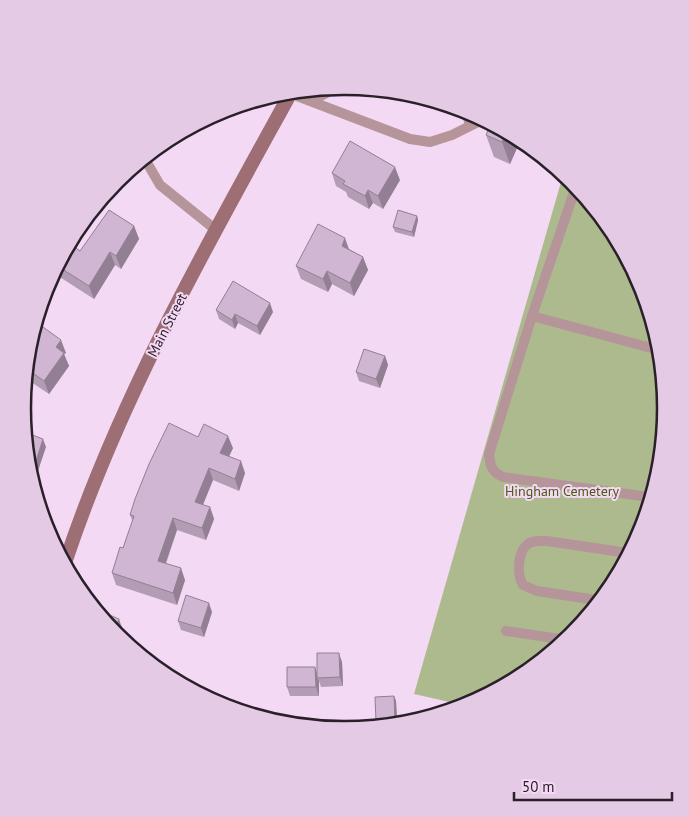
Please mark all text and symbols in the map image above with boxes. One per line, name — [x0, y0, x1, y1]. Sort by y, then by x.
street label: Main Street — [143, 290, 191, 360]
park label: Hingham Cemetery — [505, 482, 620, 500]
scale bar — [514, 770, 672, 802]
text: 50 m — [522, 777, 555, 796]

